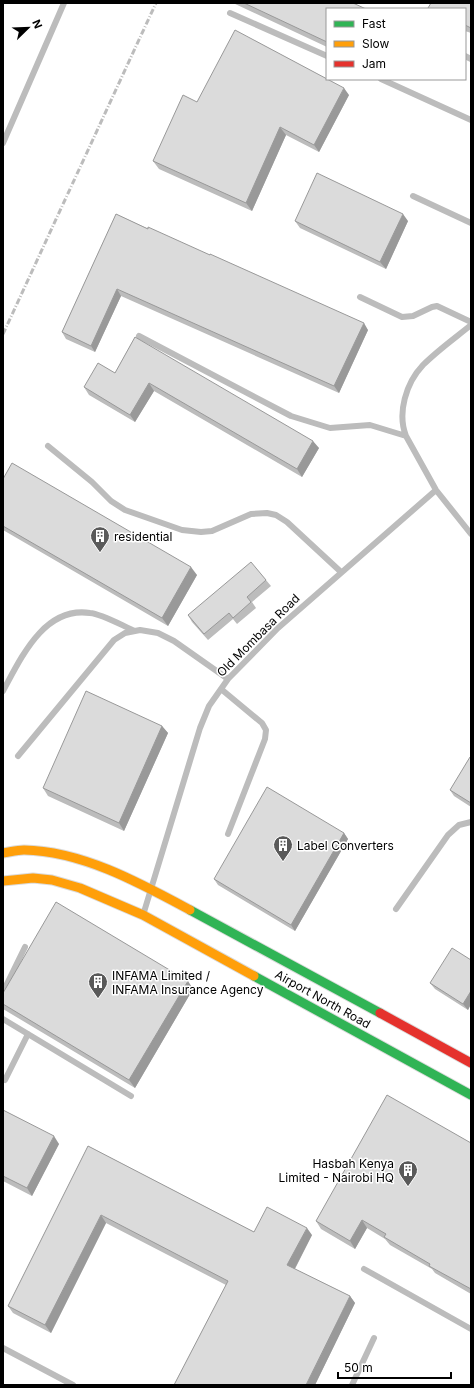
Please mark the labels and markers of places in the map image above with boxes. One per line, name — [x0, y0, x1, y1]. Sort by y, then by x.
building icon: residential — [89, 525, 111, 553]
place label: residential — [114, 529, 172, 544]
building icon: Label Converters — [272, 834, 294, 862]
place label: Label Converters — [297, 838, 394, 853]
place label: INFAMA Limited / INFAMA Insurance Agency — [112, 968, 264, 997]
building icon: INFAMA Limited / INFAMA Insurance Agency — [87, 971, 109, 999]
place label: Hasbah Kenya Limited - Nairobi HQ — [279, 1156, 394, 1185]
building icon: Hasbah Kenya Limited - Nairobi HQ — [397, 1159, 419, 1187]

